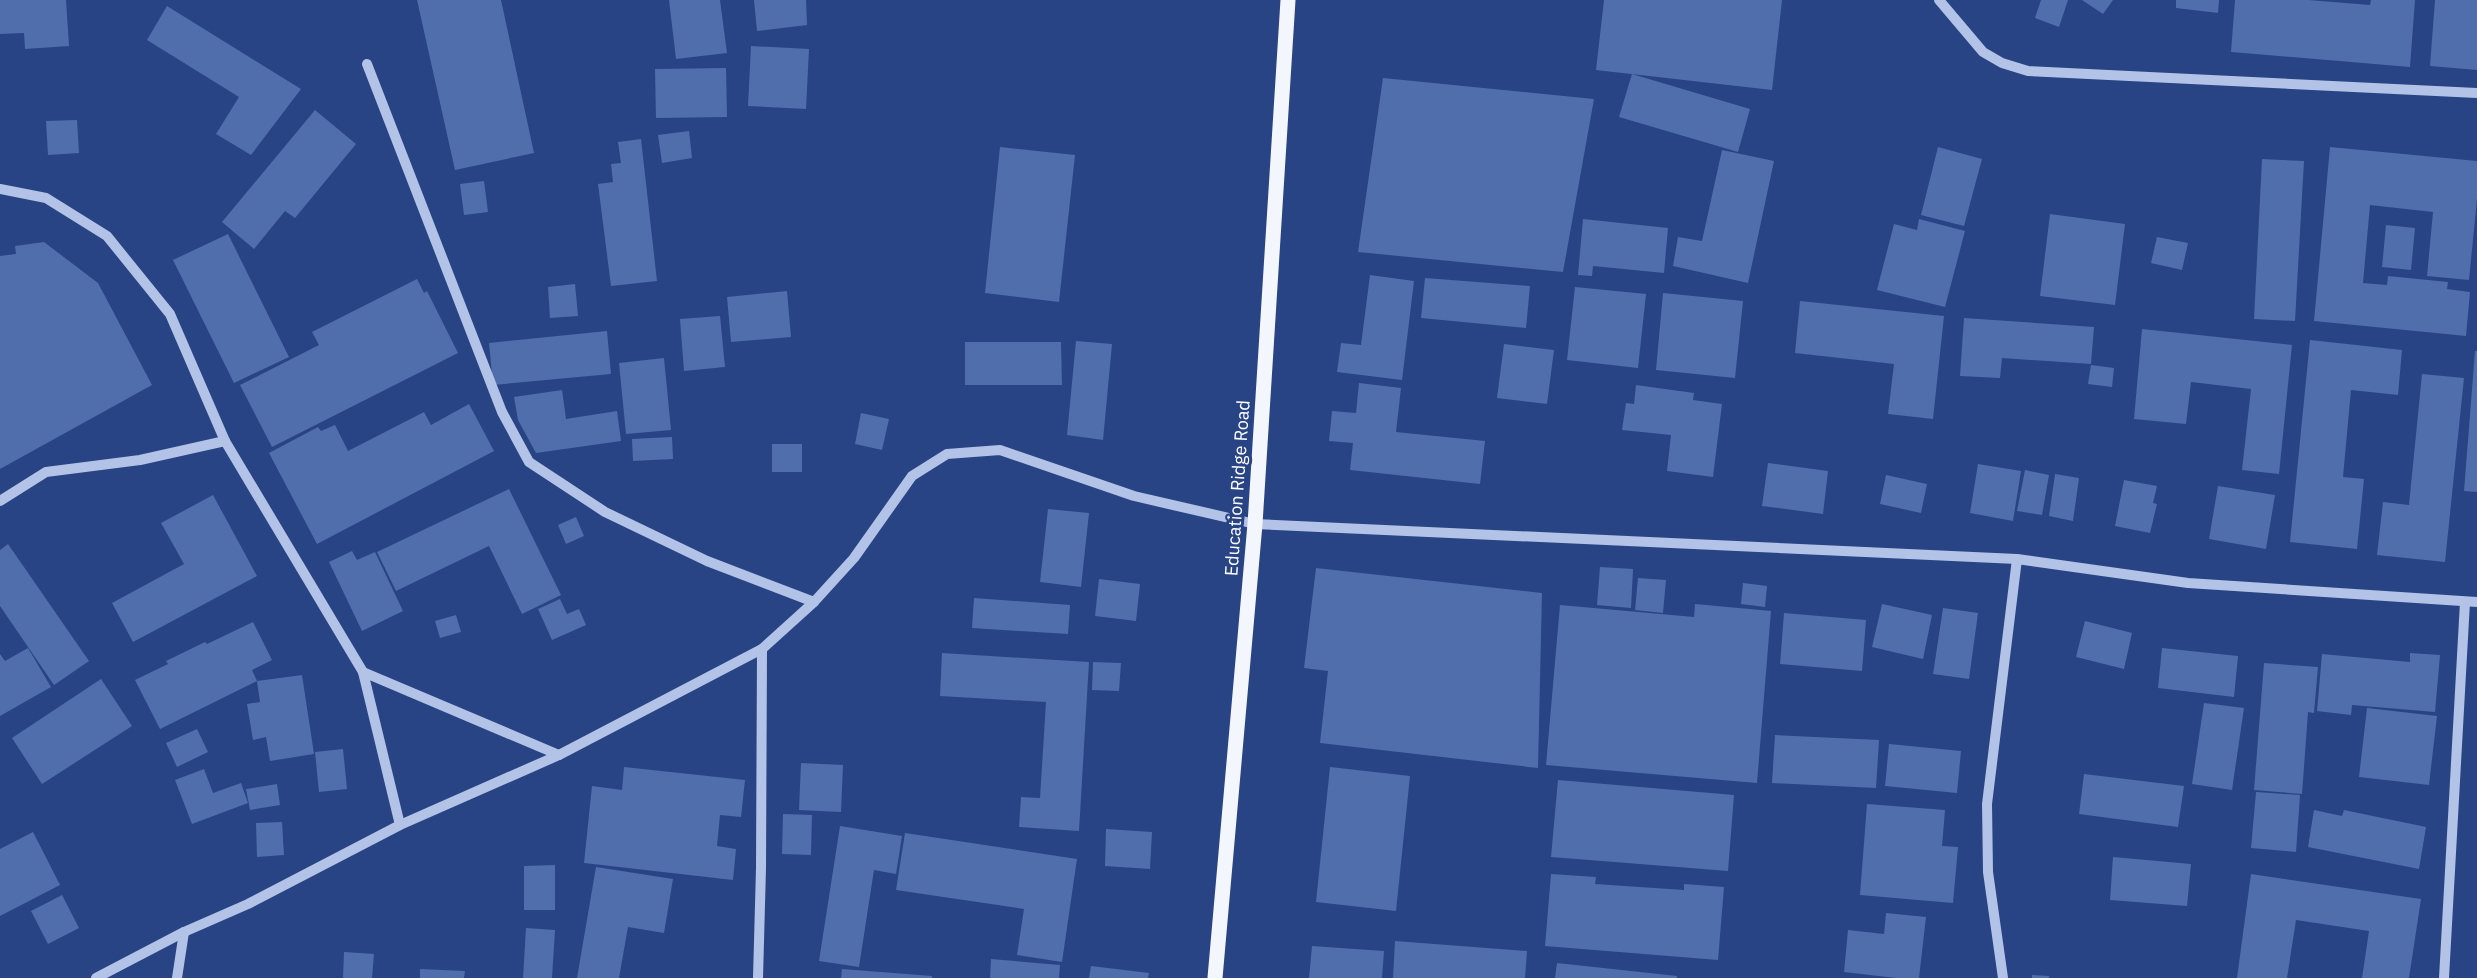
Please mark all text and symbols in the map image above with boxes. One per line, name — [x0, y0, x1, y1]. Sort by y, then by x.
street label: Education Ridge Road — [1219, 399, 1255, 577]

